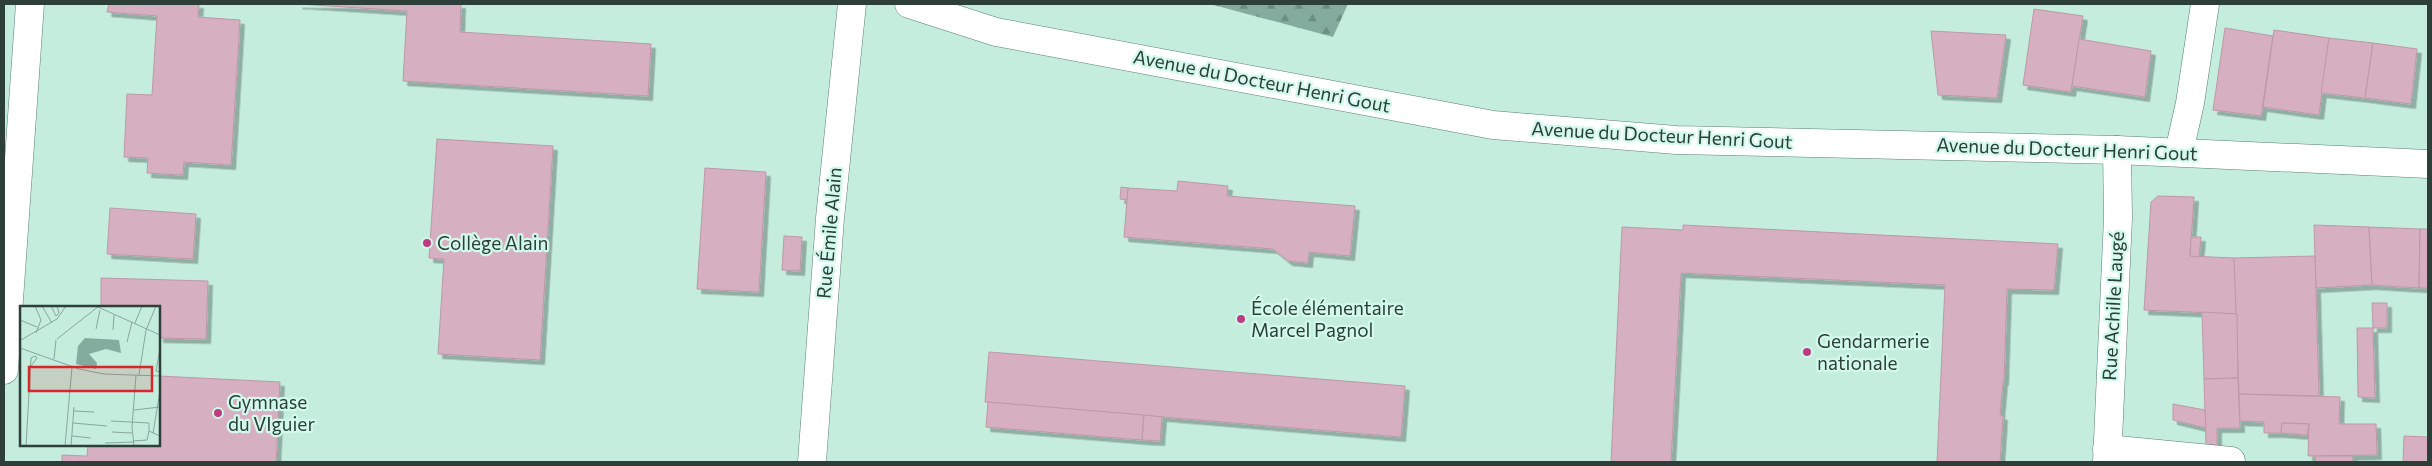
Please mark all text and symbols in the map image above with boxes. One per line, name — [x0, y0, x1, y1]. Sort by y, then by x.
street label: Avenue du Docteur Henri Gout — [1132, 44, 1393, 117]
street label: Avenue du Docteur Henri Gout — [1531, 116, 1793, 153]
street label: Avenue du Docteur Henri Gout — [1936, 132, 2198, 165]
street label: Rue Émile Alain — [811, 166, 846, 300]
place label: Collège Alain — [437, 231, 548, 254]
street label: Rue Achille Laugé — [2097, 231, 2128, 381]
marker: Collège Alain — [421, 237, 433, 249]
place label: École élémentaire Marcel Pagnol — [1251, 296, 1404, 341]
inset map — [20, 306, 160, 446]
marker: École élémentaire Marcel Pagnol — [1235, 313, 1247, 325]
place label: Gendarmerie nationale — [1817, 329, 1929, 374]
marker: Gendarmerie nationale — [1801, 346, 1813, 358]
place label: Gymnase du VIguier — [228, 390, 315, 435]
marker: Gymnase du VIguier — [212, 407, 224, 419]

